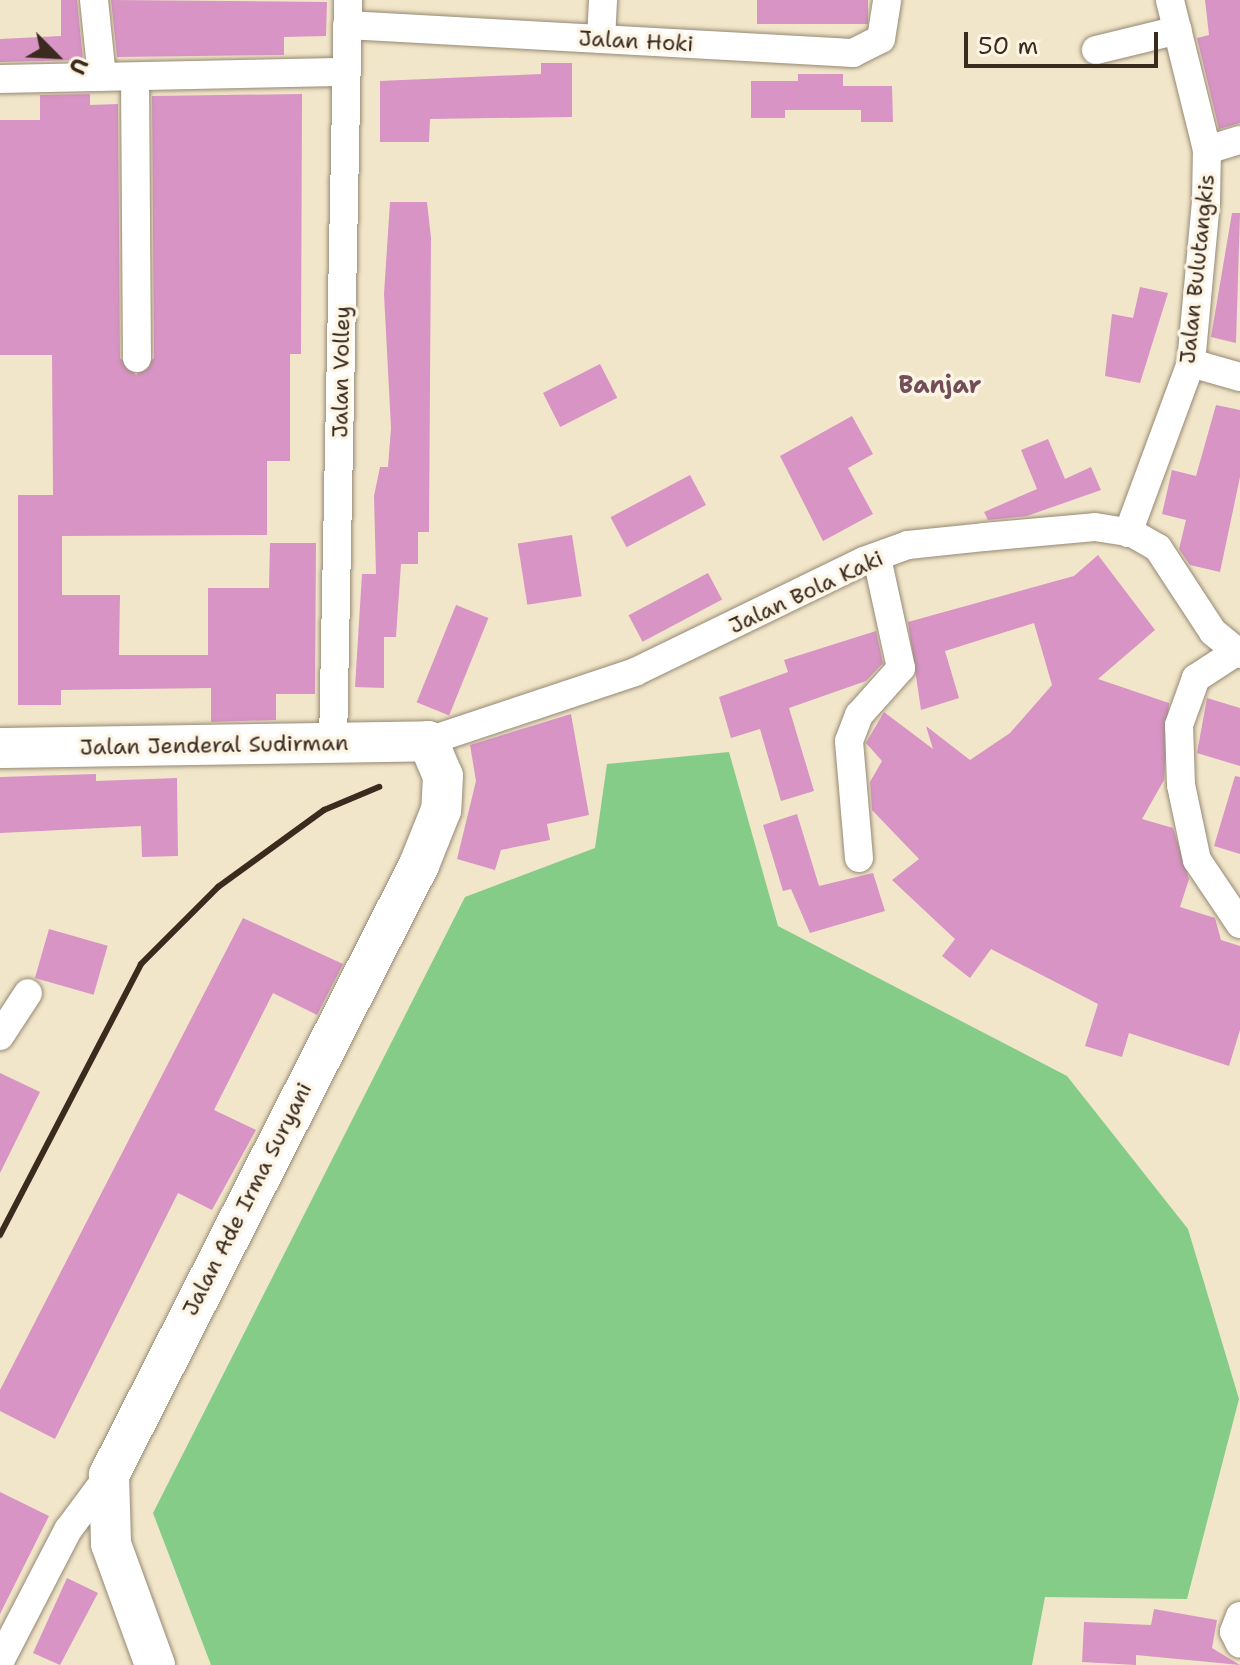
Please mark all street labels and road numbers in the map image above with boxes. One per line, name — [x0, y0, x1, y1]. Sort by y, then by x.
street label: Jalan Hoki — [578, 25, 694, 57]
street label: Jalan Bulutangkis — [1174, 173, 1220, 365]
street label: Jalan Volley — [327, 306, 355, 438]
street label: Jalan Bola Kaki — [725, 545, 887, 639]
street label: Jalan Jenderal Sudirman — [79, 729, 349, 761]
street label: Jalan Ade Irma Suryani — [177, 1078, 317, 1320]

